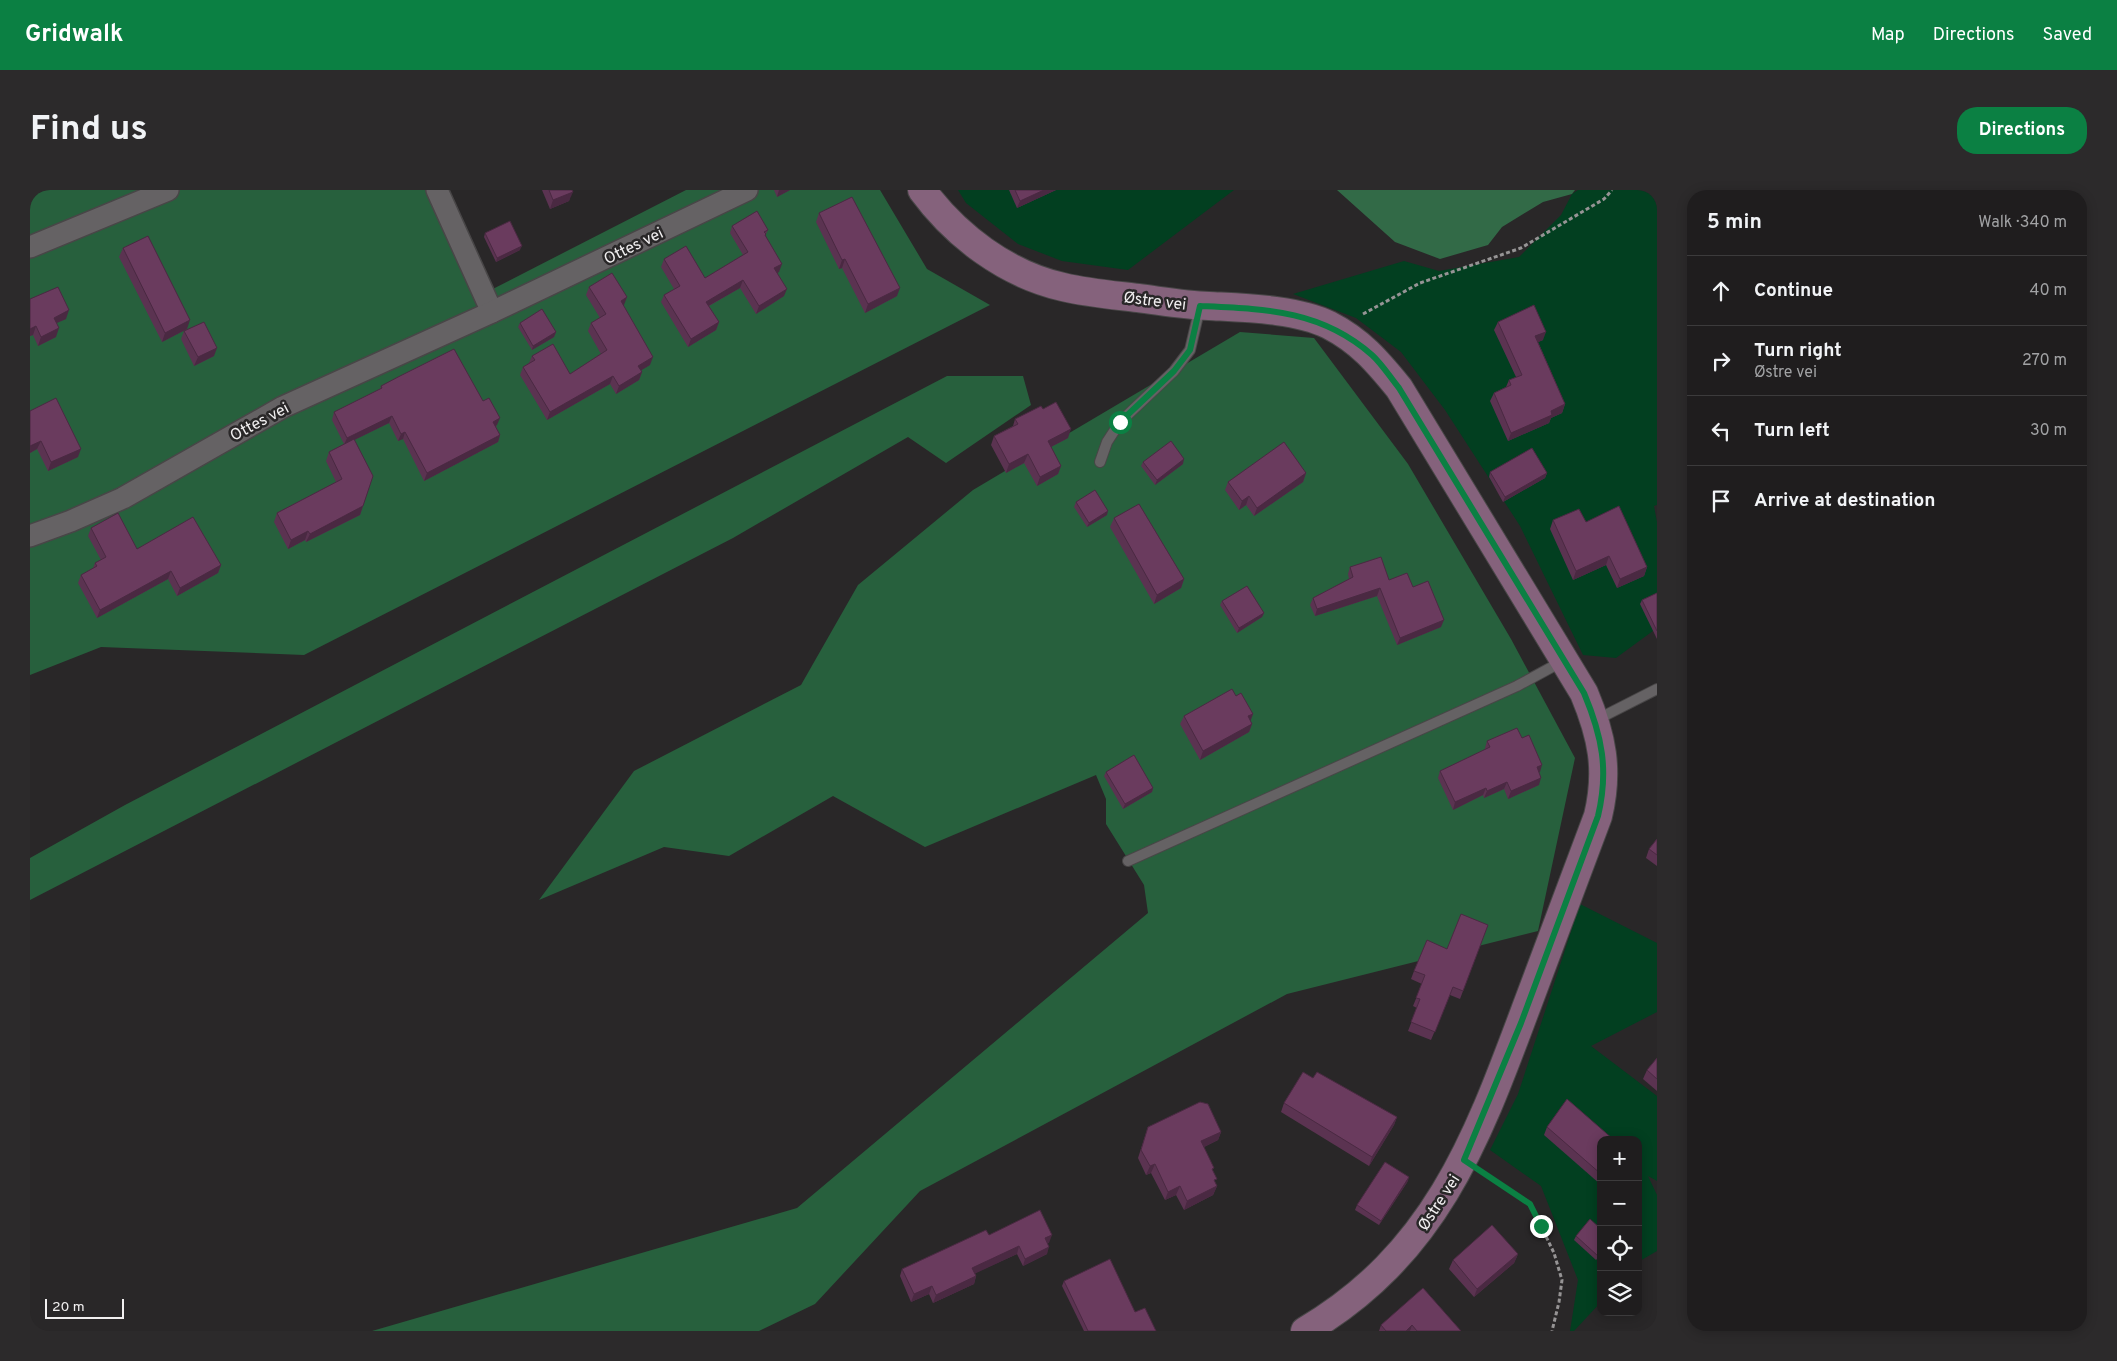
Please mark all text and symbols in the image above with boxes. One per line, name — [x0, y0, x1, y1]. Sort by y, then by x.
text: Gridwalk — [25, 20, 123, 50]
text: Map — [1871, 24, 1905, 47]
text: Directions — [1933, 24, 2015, 47]
text: Saved — [2043, 24, 2092, 47]
button: Directions — [1957, 107, 2087, 154]
text: Find us — [30, 108, 148, 152]
text: 5 min — [1707, 209, 1762, 236]
text: Walk · 340 m — [1978, 213, 2067, 233]
street label: Ottes vei — [601, 224, 667, 270]
icon: ahead — [1707, 277, 1735, 305]
text: Continue — [1754, 279, 1833, 303]
text: 40 m — [2029, 281, 2067, 301]
street label: Østre vei — [1122, 288, 1187, 316]
text: Turn right — [1754, 339, 1842, 363]
icon: right — [1707, 347, 1735, 375]
text: 270 m — [2022, 351, 2067, 371]
text: Østre vei — [1754, 363, 1817, 383]
street label: Ottes vei — [227, 399, 293, 447]
route start — [1109, 411, 1132, 434]
icon: left — [1707, 417, 1735, 445]
text: Turn left — [1754, 419, 1830, 443]
text: 30 m — [2030, 421, 2067, 441]
icon: arrive — [1707, 487, 1735, 515]
text: Arrive at destination — [1754, 489, 1935, 513]
map controls — [1597, 1136, 1642, 1316]
button: + — [1597, 1136, 1642, 1181]
street label: Østre vei — [1414, 1171, 1465, 1235]
button: − — [1597, 1181, 1642, 1226]
route end — [1530, 1215, 1553, 1238]
button: locate — [1597, 1226, 1642, 1271]
button: layers — [1597, 1271, 1642, 1316]
scale bar — [45, 1296, 124, 1319]
text: 20 m — [52, 1299, 85, 1316]

